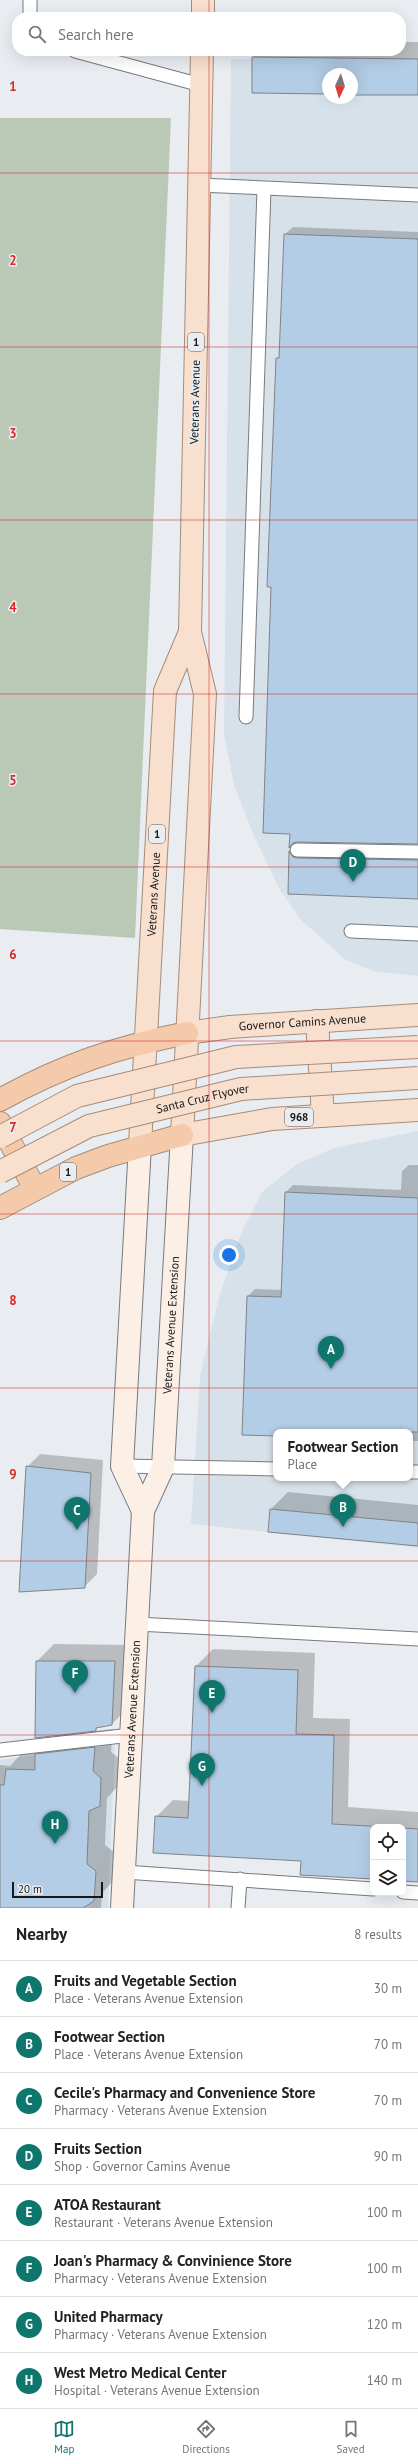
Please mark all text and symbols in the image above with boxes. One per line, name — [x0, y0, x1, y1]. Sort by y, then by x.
search box — [12, 12, 406, 56]
icon: search — [26, 23, 48, 45]
text: Search here — [58, 25, 134, 44]
north arrow — [322, 68, 358, 104]
text: 1 — [9, 78, 17, 95]
text: 2 — [9, 252, 17, 269]
road number: 1 — [188, 333, 204, 351]
street label: Veterans Avenue — [186, 360, 203, 445]
text: 3 — [9, 425, 17, 442]
text: 4 — [9, 599, 17, 616]
text: 5 — [9, 772, 17, 789]
road number: 1 — [149, 825, 165, 843]
pin: D — [340, 849, 366, 882]
street label: Veterans Avenue — [143, 852, 163, 938]
text: 6 — [9, 946, 17, 963]
street label: Governor Camins Avenue — [238, 1010, 366, 1033]
street label: Santa Cruz Flyover — [154, 1081, 249, 1116]
road number: 968 — [285, 1108, 313, 1126]
text: 7 — [9, 1119, 17, 1136]
road number: 1 — [60, 1163, 76, 1181]
your location — [219, 1245, 239, 1265]
street label: Veterans Avenue Extension — [159, 1256, 182, 1395]
text: 8 — [9, 1292, 17, 1309]
pin: A — [318, 1336, 344, 1369]
popup — [273, 1429, 413, 1481]
text: Footwear Section — [287, 1437, 399, 1456]
text: Place — [287, 1456, 317, 1473]
text: 9 — [9, 1466, 17, 1483]
pin: B — [330, 1494, 356, 1527]
pin: C — [64, 1497, 90, 1530]
street label: Veterans Avenue Extension — [121, 1640, 143, 1780]
pin: F — [62, 1660, 88, 1693]
pin: E — [199, 1680, 225, 1713]
pin: G — [189, 1753, 215, 1786]
pin: H — [42, 1811, 68, 1844]
map controls — [370, 1824, 406, 1896]
button: locate — [370, 1824, 406, 1860]
button: layers — [370, 1860, 406, 1896]
scale bar — [12, 1880, 103, 1899]
text: 20 m — [18, 1882, 42, 1896]
text: Nearby — [16, 1923, 67, 1945]
text: 8 results — [354, 1926, 402, 1943]
text: Fruits and Vegetable Section — [54, 1971, 237, 1990]
text: A — [25, 1980, 33, 1997]
text: 30 m — [374, 1980, 402, 1997]
text: Place · Veterans Avenue Extension — [54, 1990, 243, 2007]
text: Footwear Section — [54, 2027, 165, 2046]
text: B — [25, 2036, 33, 2053]
text: 70 m — [374, 2036, 402, 2053]
text: Place · Veterans Avenue Extension — [54, 2046, 243, 2063]
text: Cecile's Pharmacy and Convenience Store — [54, 2083, 315, 2102]
text: C — [25, 2092, 33, 2109]
text: 70 m — [374, 2092, 402, 2109]
text: Pharmacy · Veterans Avenue Extension — [54, 2102, 267, 2119]
text: Fruits Section — [54, 2139, 142, 2158]
text: D — [25, 2148, 33, 2165]
text: 90 m — [374, 2148, 402, 2165]
text: Shop · Governor Camins Avenue — [54, 2158, 230, 2175]
text: ATOA Restaurant — [54, 2195, 161, 2214]
text: E — [26, 2204, 32, 2221]
text: 100 m — [367, 2204, 402, 2221]
text: Restaurant · Veterans Avenue Extension — [54, 2214, 273, 2231]
text: Joan's Pharmacy & Convinience Store — [54, 2251, 292, 2270]
text: F — [26, 2260, 32, 2277]
text: 100 m — [367, 2260, 402, 2277]
text: Pharmacy · Veterans Avenue Extension — [54, 2270, 267, 2287]
text: United Pharmacy — [54, 2307, 163, 2326]
text: G — [25, 2316, 33, 2333]
text: 120 m — [367, 2316, 402, 2333]
text: Pharmacy · Veterans Avenue Extension — [54, 2326, 267, 2343]
text: West Metro Medical Center — [54, 2363, 226, 2382]
text: H — [25, 2372, 33, 2389]
text: 140 m — [367, 2372, 402, 2389]
text: Hospital · Veterans Avenue Extension — [54, 2382, 260, 2399]
tab: Map — [53, 2418, 75, 2456]
tab: Directions — [182, 2418, 230, 2456]
tab: Saved — [337, 2418, 365, 2456]

